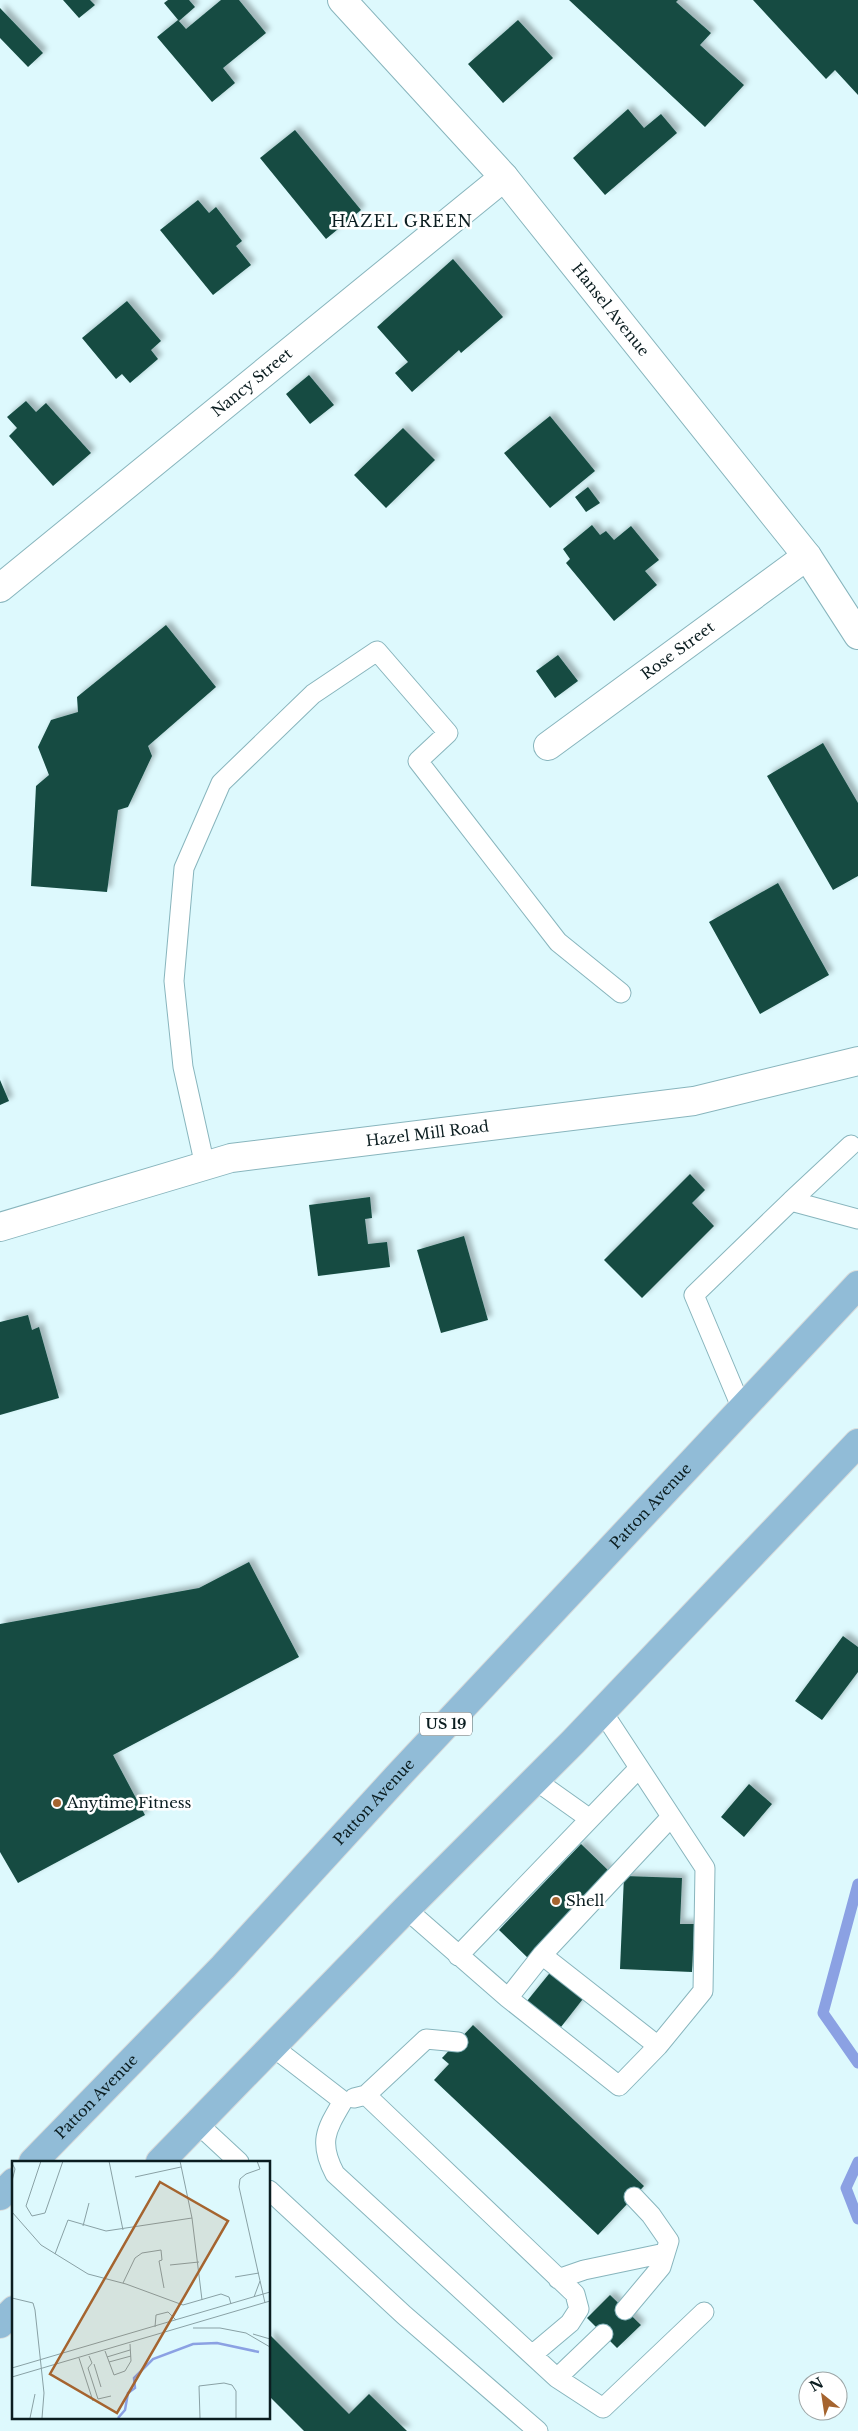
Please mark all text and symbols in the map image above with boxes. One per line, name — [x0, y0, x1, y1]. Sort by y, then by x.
district label: HAZEL GREEN — [331, 211, 473, 231]
street label: Hansel Avenue — [568, 259, 654, 360]
street label: Nancy Street — [207, 344, 296, 421]
street label: Rose Street — [637, 617, 718, 684]
street label: Hazel Mill Road — [365, 1116, 490, 1150]
street label: Patton Avenue — [606, 1459, 695, 1553]
road number: US 19 — [420, 1712, 472, 1736]
street label: Patton Avenue — [329, 1754, 418, 1849]
place label: Anytime Fitness — [66, 1793, 192, 1812]
marker: Anytime Fitness — [51, 1797, 63, 1809]
place label: Shell — [566, 1891, 604, 1910]
marker: Shell — [550, 1895, 562, 1907]
street label: Patton Avenue — [51, 2050, 142, 2143]
inset map — [12, 2161, 270, 2418]
north arrow — [798, 2371, 848, 2421]
text: N — [806, 2374, 827, 2396]

